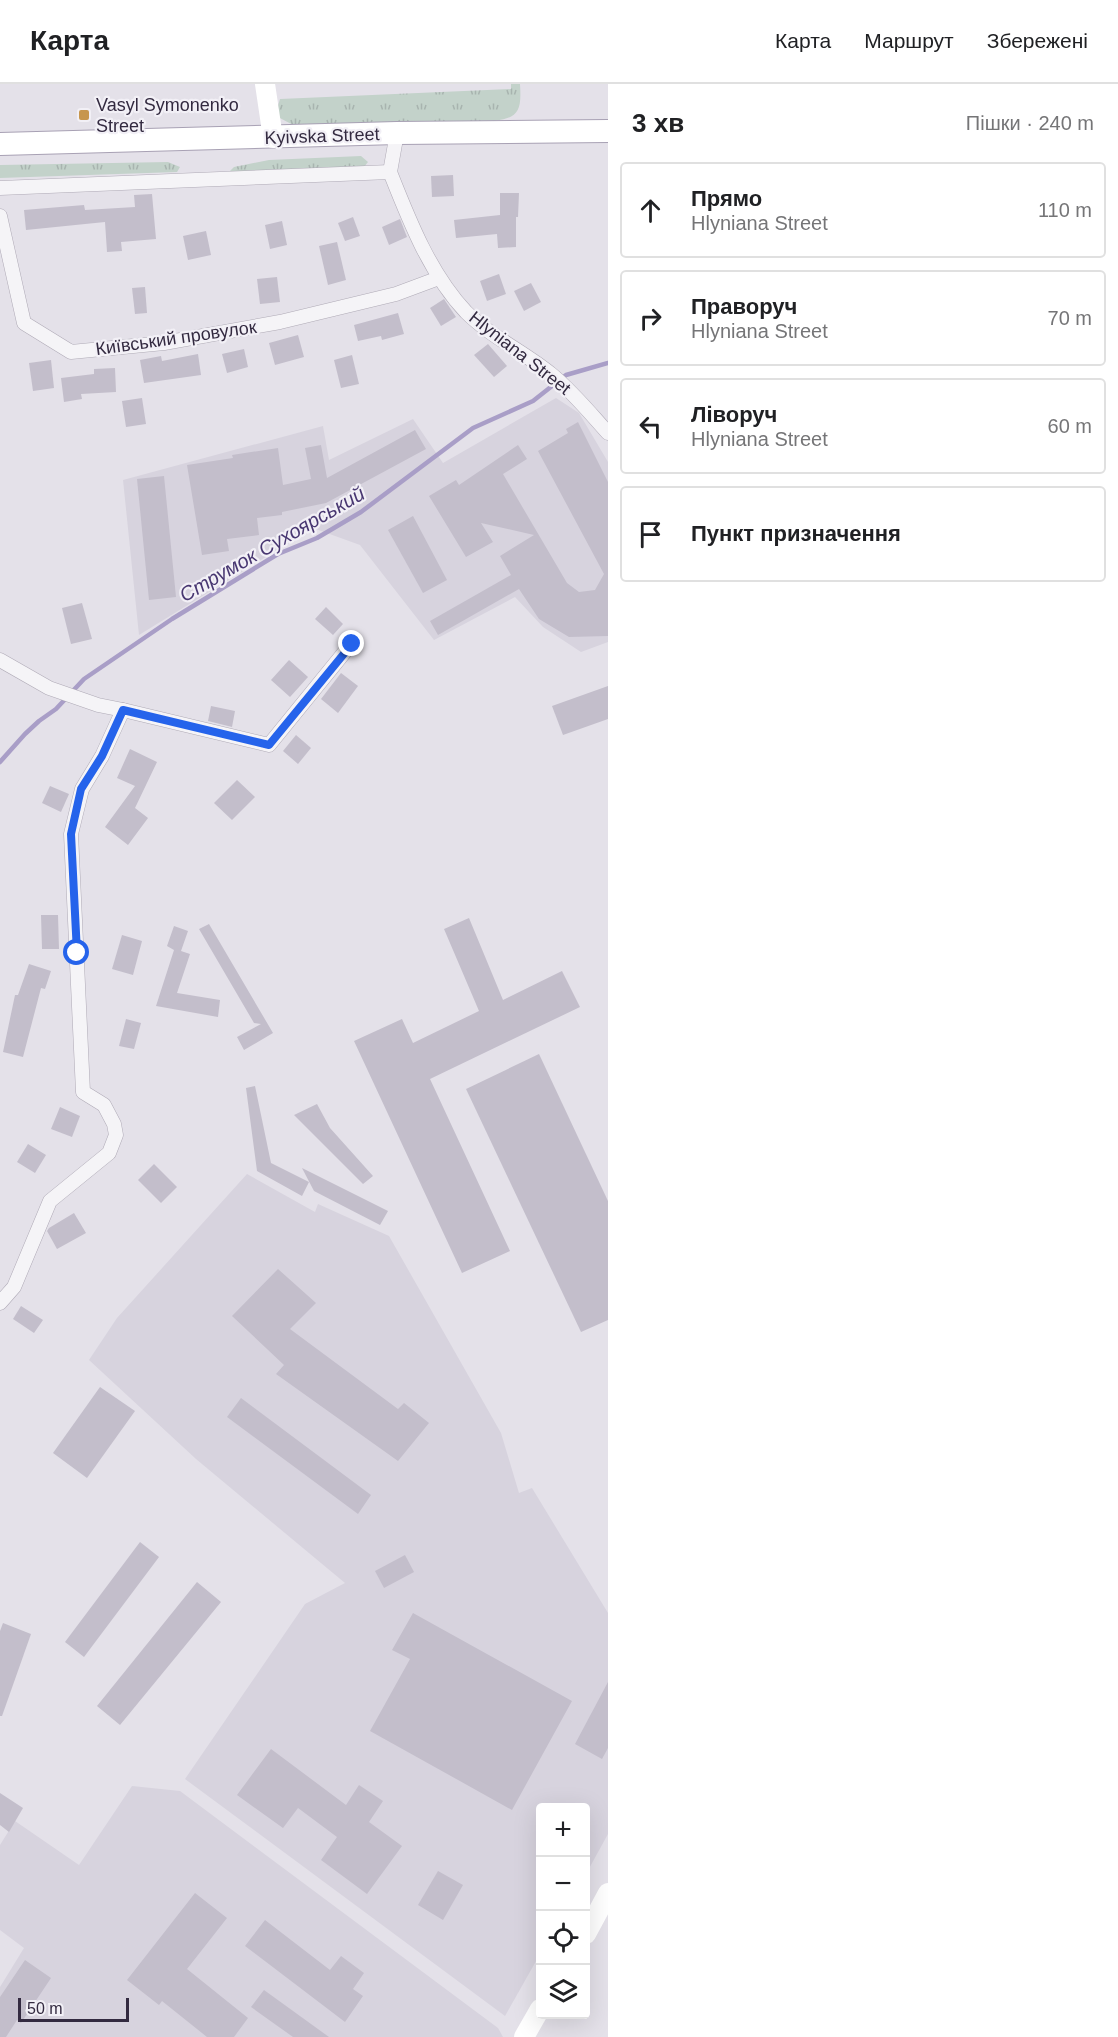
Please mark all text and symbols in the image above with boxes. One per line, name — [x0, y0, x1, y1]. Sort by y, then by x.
text: Карта — [30, 25, 109, 56]
text: Карта — [775, 29, 831, 52]
text: Маршрут — [864, 29, 954, 52]
text: Збережені — [987, 29, 1088, 52]
place label: Vasyl Symonenko Street — [96, 95, 239, 136]
marker: Vasyl Symonenko Street — [77, 108, 91, 122]
text: 3 хв — [632, 108, 684, 138]
text: Пішки · 240 m — [966, 112, 1094, 134]
street label: Kyivska Street — [264, 124, 380, 148]
text: Прямо — [691, 186, 762, 211]
icon: ahead — [634, 194, 667, 227]
text: 110 m — [1038, 199, 1092, 221]
text: Hlyniana Street — [691, 212, 828, 234]
text: Праворуч — [691, 294, 797, 319]
icon: right — [634, 302, 667, 335]
street label: Hlyniana Street — [465, 307, 575, 399]
text: 70 m — [1048, 307, 1092, 329]
street label: Київський провулок — [94, 317, 258, 359]
text: Hlyniana Street — [691, 320, 828, 342]
text: Ліворуч — [691, 402, 777, 427]
icon: left — [634, 410, 667, 443]
text: 60 m — [1048, 415, 1092, 437]
text: Hlyniana Street — [691, 428, 828, 450]
water label: Струмок Сухоярський — [176, 482, 368, 606]
icon: arrive — [634, 518, 667, 551]
text: Пункт призначення — [691, 521, 901, 546]
route end — [338, 630, 364, 656]
route start — [63, 939, 89, 965]
map controls — [536, 1803, 590, 2019]
button: + — [536, 1803, 590, 1857]
button: − — [536, 1857, 590, 1911]
button: locate — [536, 1911, 590, 1965]
button: layers — [536, 1965, 590, 2019]
scale bar — [18, 1995, 129, 2022]
text: 50 m — [27, 2000, 63, 2017]

